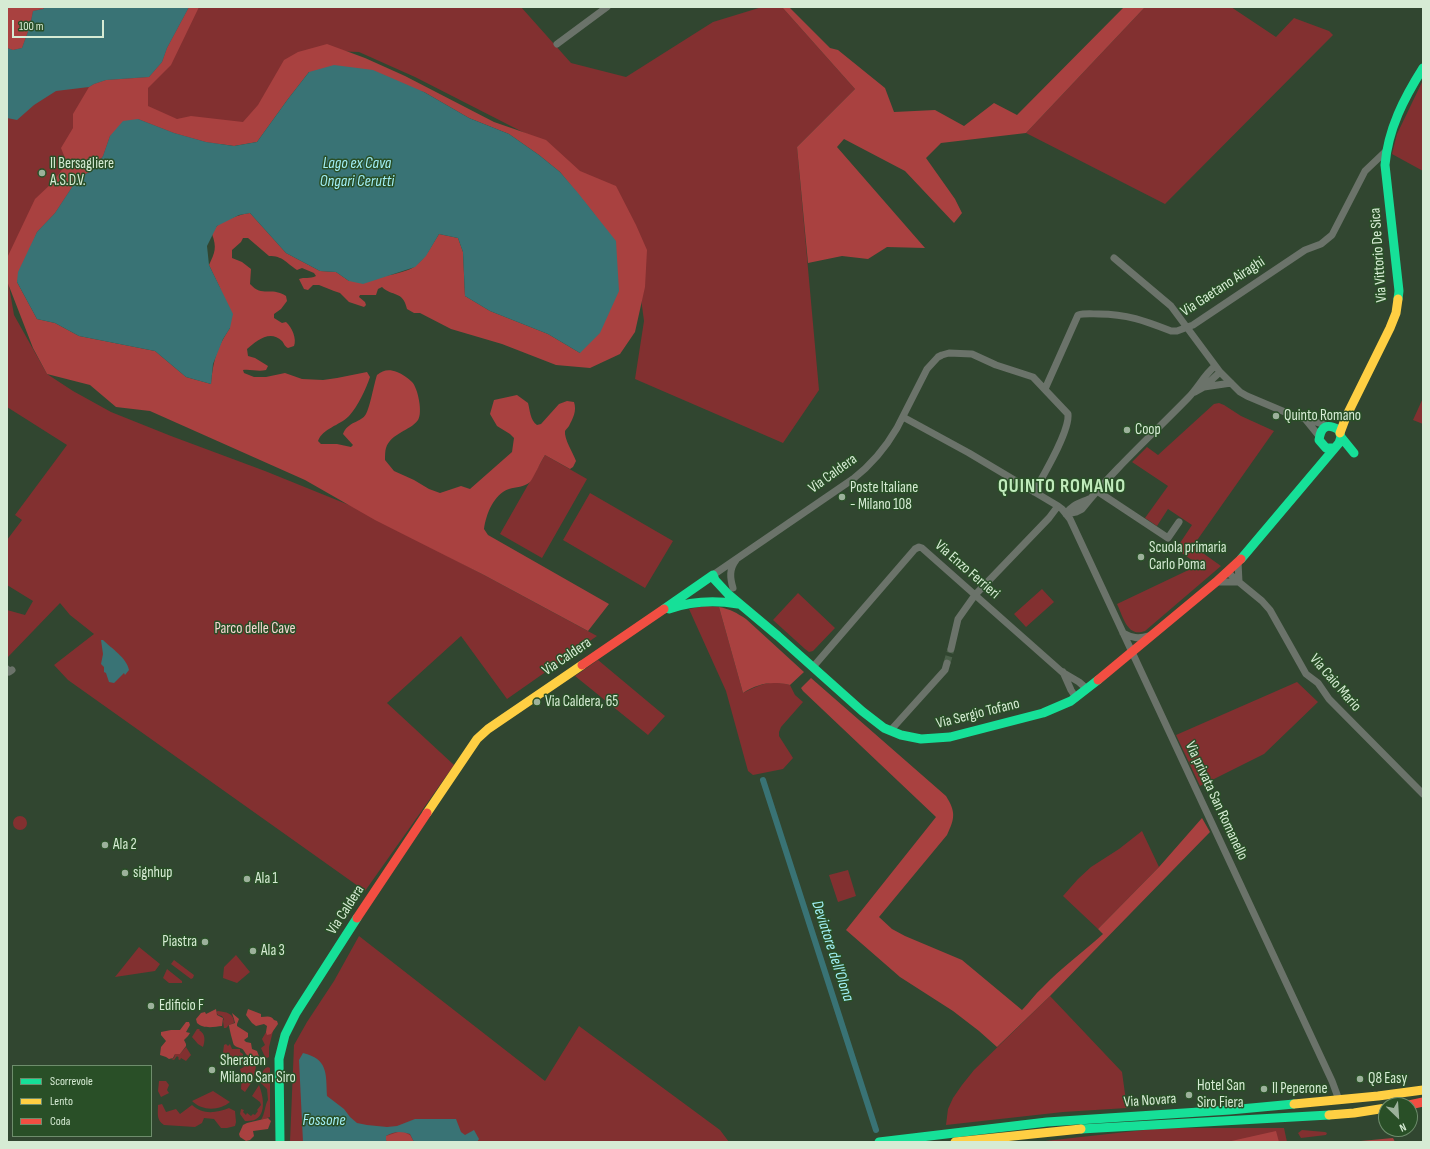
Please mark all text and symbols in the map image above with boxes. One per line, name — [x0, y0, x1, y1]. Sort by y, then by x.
scale bar — [14, 12, 106, 38]
text: 100 m — [19, 19, 44, 34]
water label: Lago ex Cava Ongari Cerutti — [320, 154, 394, 192]
place label: Il Bersagliere A.S.D.V. — [50, 155, 114, 190]
marker: Il Bersagliere A.S.D.V. — [37, 168, 47, 178]
street label: Via Vittorio De Sica — [1367, 207, 1391, 303]
street label: Via Gaetano Airaghi — [1178, 253, 1268, 321]
place label: Quinto Romano — [1284, 407, 1361, 425]
marker: Quinto Romano — [1271, 411, 1281, 421]
place label: Coop — [1135, 421, 1161, 439]
marker: Coop — [1122, 425, 1132, 435]
street label: Via Caldera — [805, 450, 861, 498]
district label: QUINTO ROMANO — [998, 476, 1126, 498]
place label: Poste Italiane - Milano 108 — [850, 479, 918, 514]
marker: Poste Italiane - Milano 108 — [837, 492, 847, 502]
street label: Via Enzo Ferrieri — [931, 537, 1003, 603]
place label: Scuola primaria Carlo Poma — [1149, 539, 1226, 574]
marker: Scuola primaria Carlo Poma — [1136, 552, 1146, 562]
park label: Parco delle Cave — [214, 620, 296, 638]
street label: Via Caldera — [539, 634, 595, 680]
street label: Via Caio Mario — [1305, 651, 1365, 715]
place label: Via Caldera, 65 — [545, 693, 618, 711]
street label: Via Sergio Tofano — [934, 695, 1022, 733]
marker: Via Caldera, 65 — [532, 697, 542, 707]
street label: Via privata San Romanello — [1181, 739, 1251, 863]
place label: Ala 2 — [113, 836, 137, 854]
marker: Ala 2 — [100, 840, 110, 850]
place label: signhup — [133, 864, 172, 882]
marker: signhup — [120, 868, 130, 878]
place label: Ala 1 — [255, 870, 278, 888]
marker: Ala 1 — [242, 874, 252, 884]
street label: Via Caldera — [323, 882, 369, 938]
water label: Deviatore dell'Olona — [807, 898, 857, 1004]
place label: Piastra — [162, 933, 197, 951]
marker: Piastra — [200, 937, 210, 947]
place label: Ala 3 — [261, 942, 285, 960]
marker: Ala 3 — [248, 946, 258, 956]
place label: Edificio F — [159, 997, 204, 1015]
marker: Edificio F — [146, 1001, 156, 1011]
place label: Sheraton Milano San Siro — [220, 1052, 296, 1087]
legend — [12, 1065, 152, 1137]
marker: Sheraton Milano San Siro — [207, 1065, 217, 1075]
place label: Q8 Easy — [1368, 1070, 1407, 1088]
text: Scorrevole — [50, 1074, 93, 1089]
marker: Q8 Easy — [1355, 1074, 1365, 1084]
place label: Hotel San Siro Fiera — [1197, 1077, 1245, 1112]
place label: Il Peperone — [1272, 1080, 1328, 1098]
marker: Il Peperone — [1259, 1084, 1269, 1094]
street label: Via Novara — [1123, 1090, 1177, 1112]
marker: Hotel San Siro Fiera — [1184, 1090, 1194, 1100]
text: Lento — [50, 1094, 73, 1109]
north arrow — [1378, 1097, 1418, 1137]
water label: Fossone — [303, 1111, 345, 1131]
text: Coda — [50, 1114, 70, 1129]
text: N — [1397, 1120, 1408, 1135]

